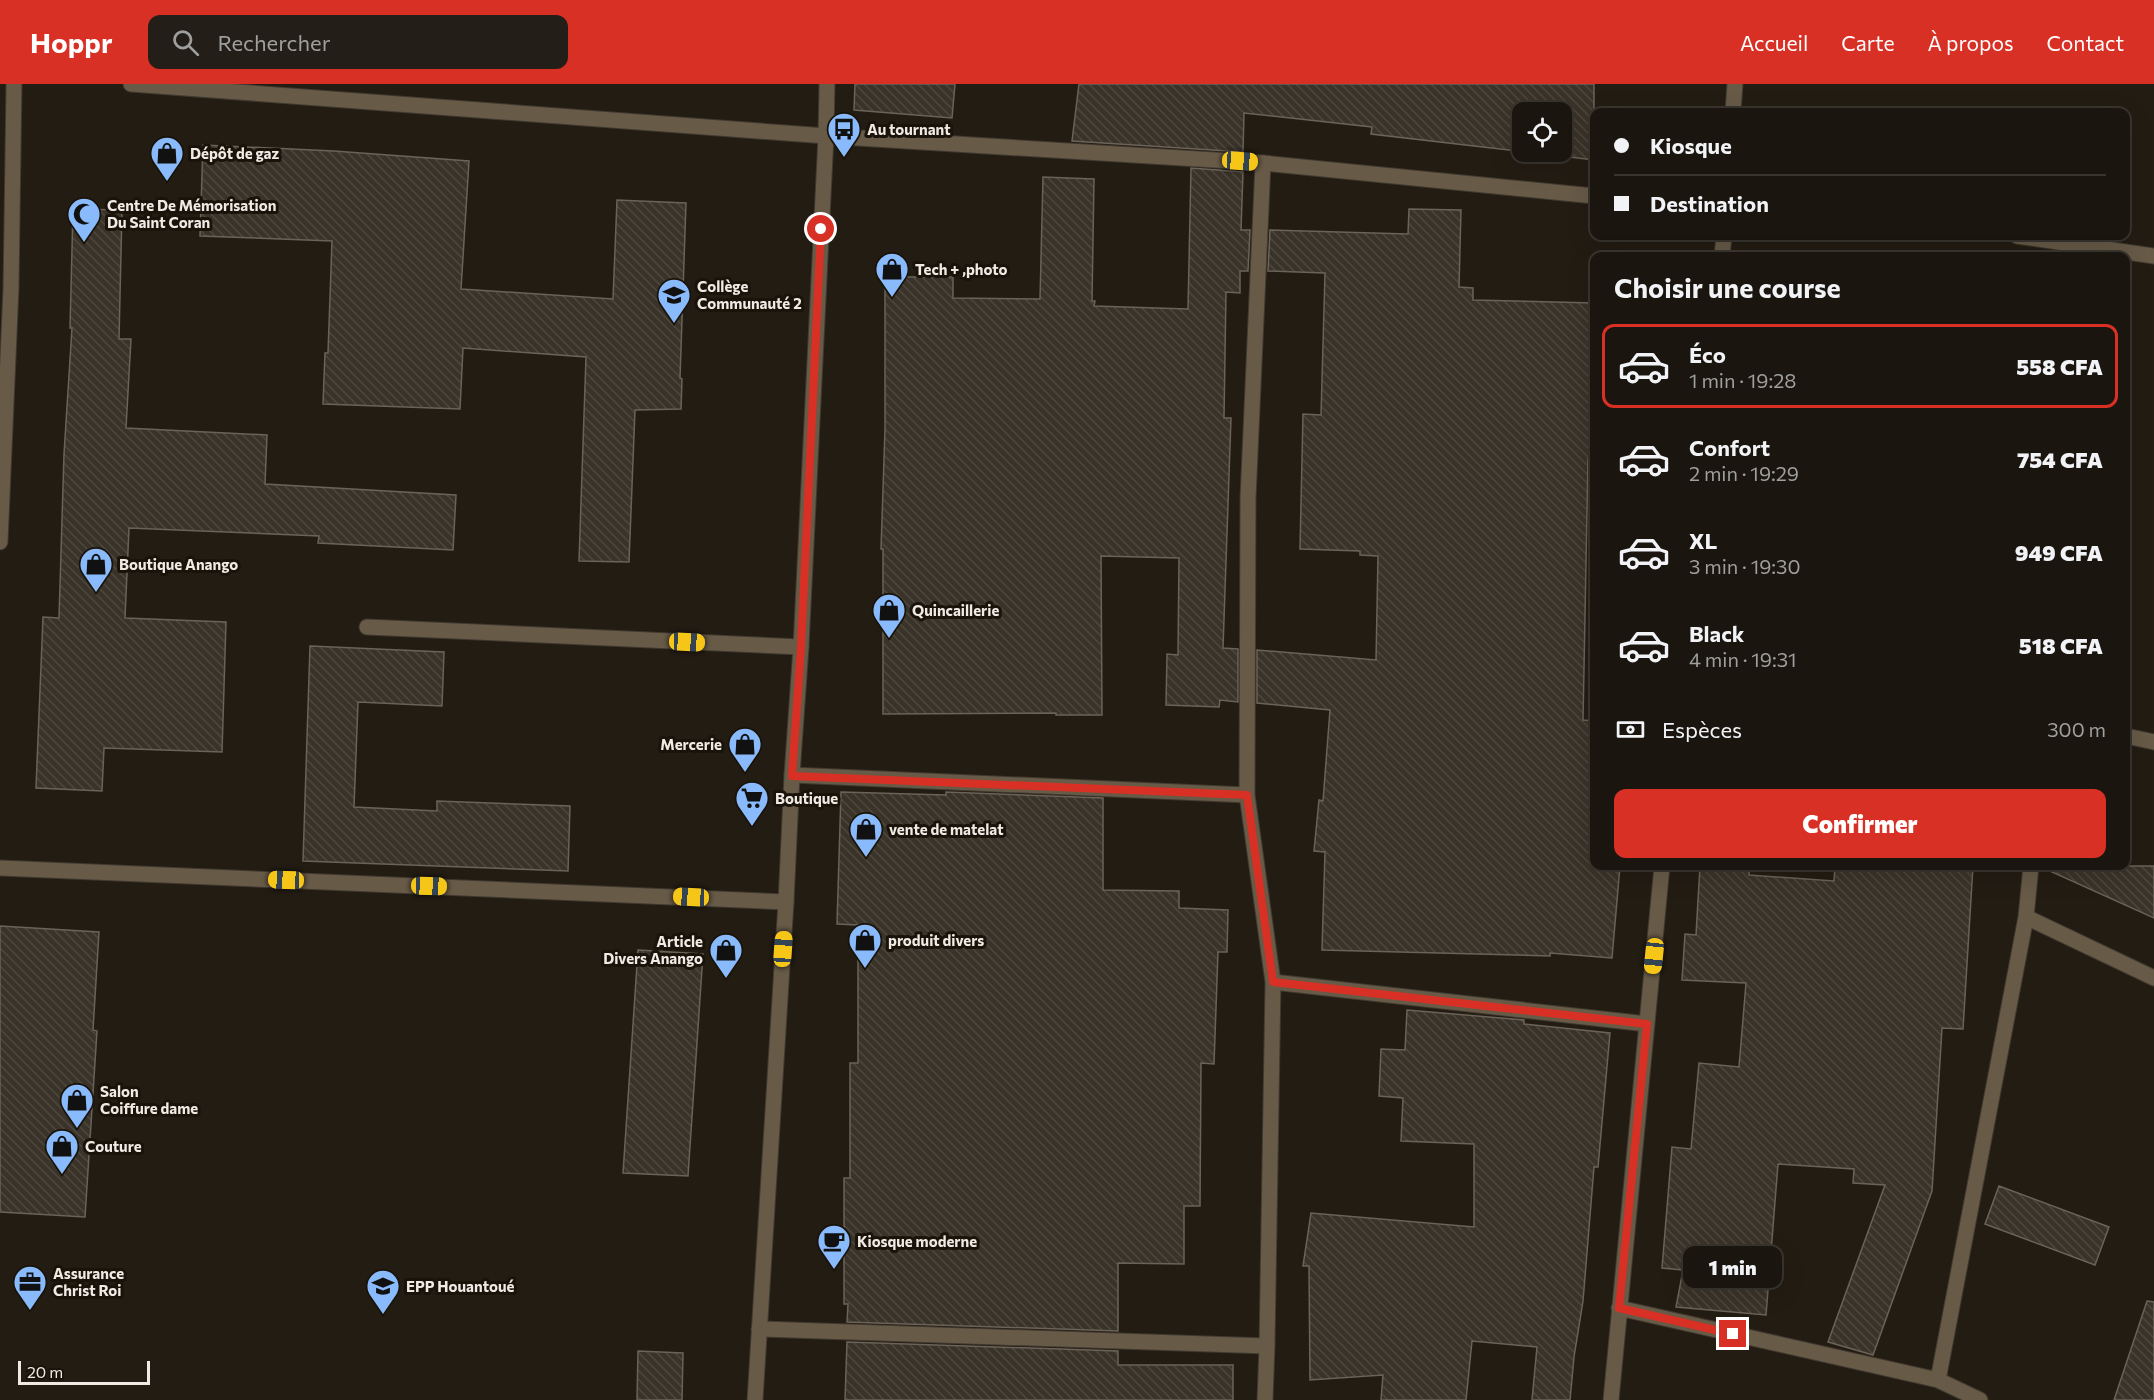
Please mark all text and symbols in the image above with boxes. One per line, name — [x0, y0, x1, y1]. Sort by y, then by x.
search box — [148, 15, 568, 69]
text: Hoppr — [30, 25, 112, 59]
icon: search — [169, 26, 202, 59]
text: Rechercher — [217, 29, 330, 56]
text: Accueil — [1740, 30, 1808, 55]
text: Carte — [1841, 30, 1895, 55]
text: À propos — [1928, 30, 2013, 55]
text: Contact — [2046, 30, 2124, 55]
map controls — [1512, 102, 1572, 162]
button: locate — [1512, 102, 1572, 162]
bus stop icon: Au tournant — [826, 111, 862, 158]
place label: Au tournant — [867, 120, 951, 138]
text: Kiosque — [1650, 132, 1732, 159]
shop icon: Dépôt de gaz — [149, 135, 185, 182]
place label: Dépôt de gaz — [190, 144, 280, 162]
car — [1221, 151, 1259, 171]
text: Destination — [1650, 190, 1769, 217]
mosque icon: Centre De Mémorisation Du Saint Coran — [66, 196, 102, 243]
place label: Centre De Mémorisation Du Saint Coran — [107, 196, 276, 231]
route start — [807, 215, 834, 242]
shop icon: Tech + ,photo — [874, 251, 910, 298]
place label: Tech + ,photo — [915, 260, 1008, 278]
text: Choisir une course — [1614, 271, 1841, 304]
school or university icon: Collège Communauté 2 — [656, 277, 692, 324]
place label: Collège Communauté 2 — [697, 277, 802, 312]
icon: car — [1617, 339, 1671, 393]
text: Éco — [1689, 341, 1726, 368]
text: 558 CFA — [2016, 353, 2103, 380]
text: 1 min · 19:28 — [1689, 368, 1796, 392]
icon: car — [1617, 432, 1671, 486]
text: Confort — [1689, 434, 1770, 461]
text: 754 CFA — [2017, 446, 2103, 473]
text: 2 min · 19:29 — [1689, 461, 1799, 485]
icon: car — [1617, 525, 1671, 579]
text: XL — [1689, 527, 1717, 554]
text: 949 CFA — [2015, 539, 2103, 566]
shop icon: Boutique Anango — [78, 546, 114, 593]
text: 3 min · 19:30 — [1689, 554, 1801, 578]
place label: Boutique Anango — [119, 555, 238, 573]
shop icon: Quincaillerie — [871, 592, 907, 639]
place label: Quincaillerie — [912, 601, 999, 619]
icon: car — [1617, 618, 1671, 672]
text: Black — [1689, 620, 1744, 647]
car — [669, 632, 705, 652]
text: 518 CFA — [2019, 632, 2103, 659]
text: 4 min · 19:31 — [1689, 647, 1797, 671]
icon: cash — [1614, 713, 1647, 746]
text: Espèces — [1662, 716, 1742, 743]
text: 300 m — [2047, 717, 2106, 741]
shop icon: Mercerie — [727, 726, 763, 773]
place label: Mercerie — [660, 735, 722, 753]
supermarket icon: Boutique — [734, 780, 770, 827]
place label: Boutique — [775, 789, 838, 807]
button: Confirmer — [1614, 789, 2106, 858]
shop icon: vente de matelat — [848, 811, 884, 858]
place label: vente de matelat — [889, 820, 1003, 838]
car — [268, 870, 304, 890]
car — [411, 876, 447, 896]
car — [673, 887, 709, 907]
shop icon: produit divers — [847, 922, 883, 969]
car — [773, 930, 793, 968]
place label: produit divers — [888, 931, 984, 949]
place label: Article Divers Anango — [603, 932, 703, 967]
shop icon: Article Divers Anango — [708, 932, 744, 979]
car — [1643, 937, 1665, 975]
shop icon: Salon Coiffure dame — [59, 1082, 95, 1129]
place label: Salon Coiffure dame — [100, 1082, 198, 1117]
shop icon: Couture — [44, 1128, 80, 1175]
place label: Couture — [85, 1137, 142, 1155]
cafe icon: Kiosque moderne — [816, 1223, 852, 1270]
place label: Kiosque moderne — [857, 1232, 977, 1250]
callout: 1 min — [1684, 1247, 1782, 1289]
text: 1 min — [1708, 1255, 1757, 1279]
office icon: Assurance Christ Roi — [12, 1264, 48, 1311]
place label: Assurance Christ Roi — [53, 1264, 124, 1299]
school or university icon: EPP Houantoué — [365, 1268, 401, 1315]
place label: EPP Houantoué — [406, 1277, 514, 1295]
route end — [1719, 1320, 1746, 1347]
scale bar — [18, 1358, 150, 1386]
text: 20 m — [27, 1362, 63, 1381]

